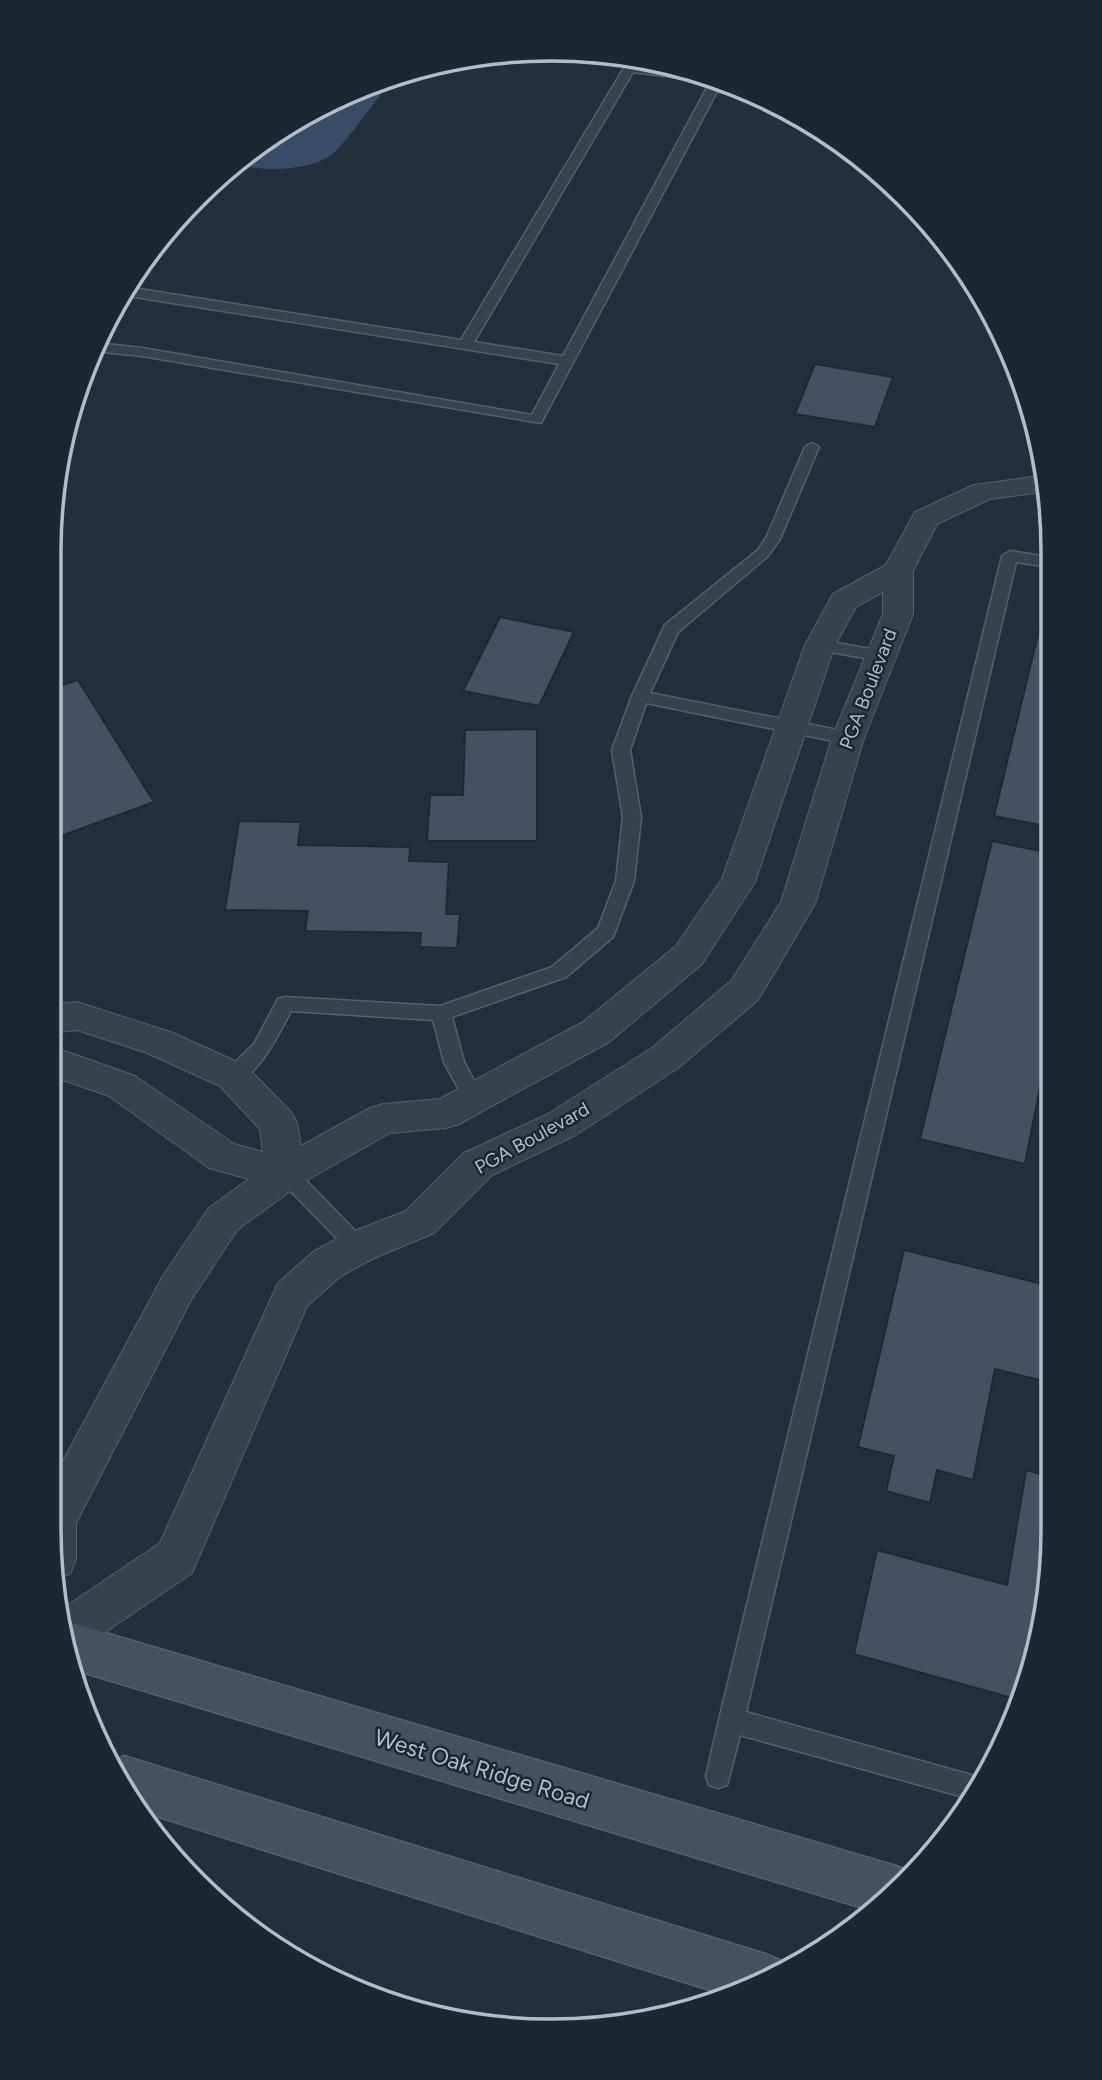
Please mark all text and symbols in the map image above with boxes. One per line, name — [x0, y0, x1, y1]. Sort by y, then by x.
street label: PGA Boulevard — [834, 625, 902, 753]
street label: PGA Boulevard — [471, 1097, 593, 1179]
street label: West Oak Ridge Road — [371, 1723, 593, 1815]

